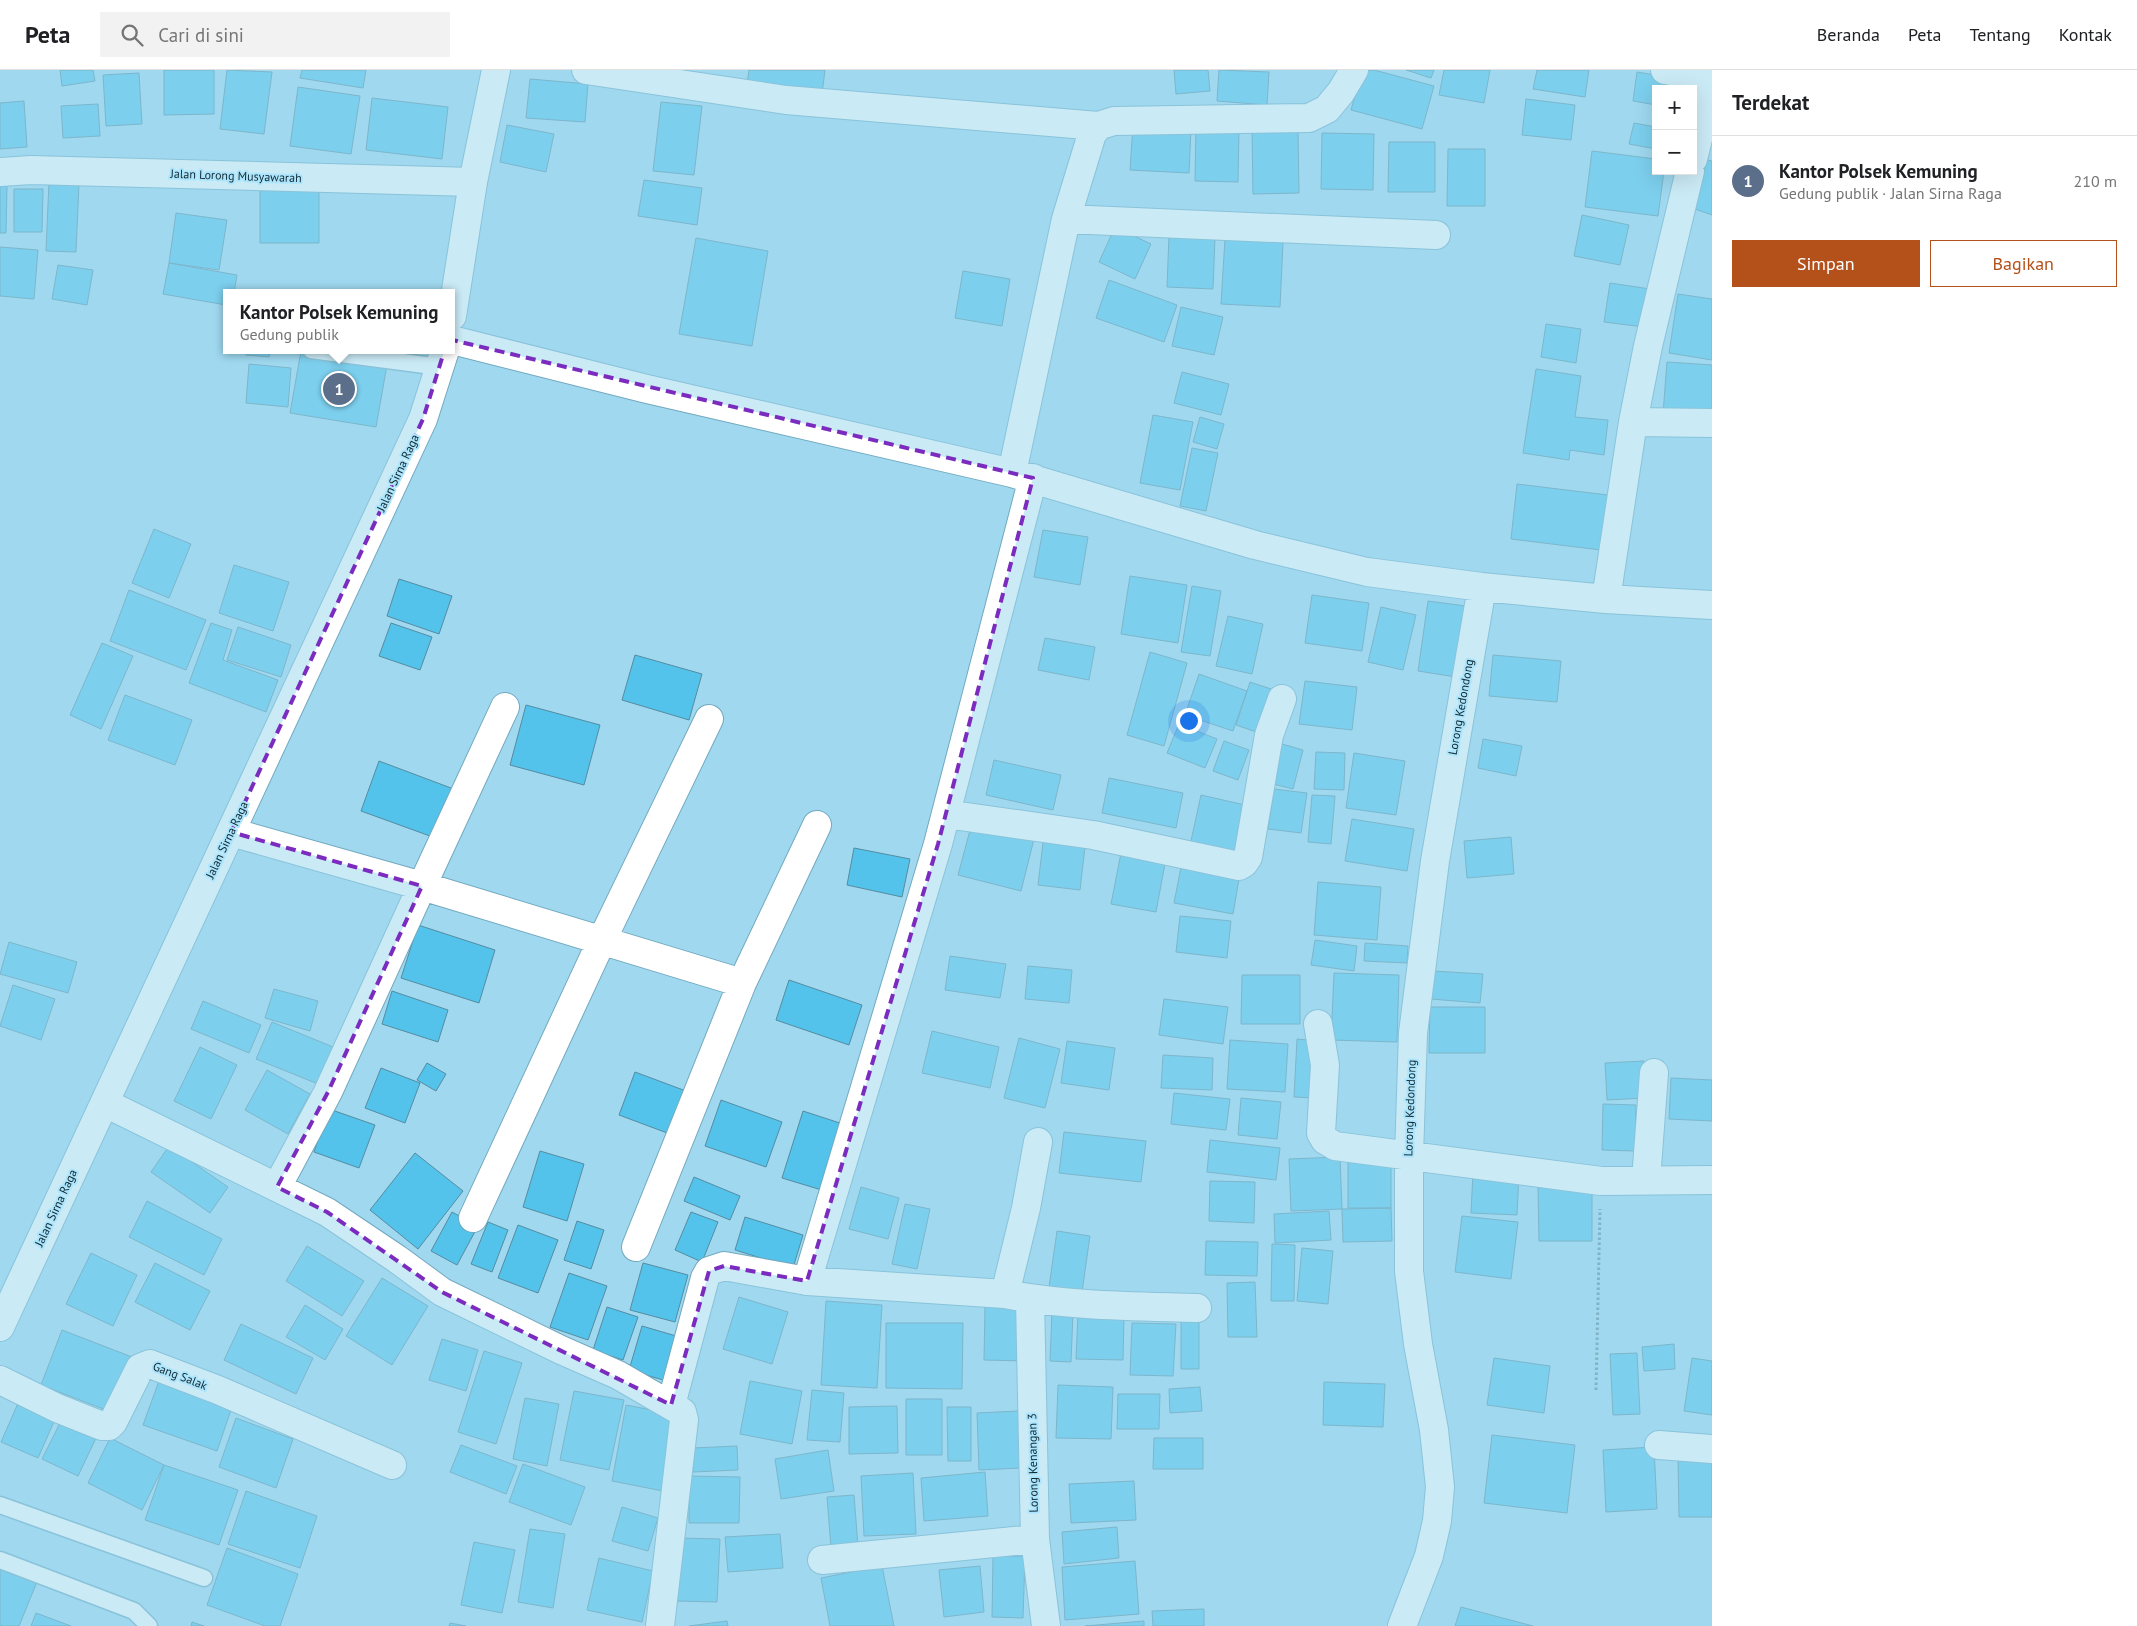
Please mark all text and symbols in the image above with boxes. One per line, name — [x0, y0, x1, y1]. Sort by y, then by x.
search box — [100, 12, 450, 57]
text: Peta — [25, 19, 70, 50]
icon: search — [118, 21, 146, 49]
text: Cari di sini — [158, 23, 244, 47]
text: Beranda — [1817, 23, 1880, 46]
text: Peta — [1908, 23, 1942, 46]
text: Tentang — [1970, 23, 2031, 46]
text: Kontak — [2059, 23, 2112, 46]
map controls — [1652, 85, 1697, 175]
button: + — [1652, 85, 1697, 130]
text: Terdekat — [1732, 89, 1809, 116]
button: − — [1652, 130, 1697, 175]
text: Kantor Polsek Kemuning — [1779, 159, 1978, 183]
street label: Jalan Lorong Musyawarah — [169, 166, 302, 185]
text: 1 — [1743, 171, 1753, 191]
text: 210 m — [2074, 171, 2117, 191]
text: Gedung publik · Jalan Sirna Raga — [1779, 183, 2002, 203]
button: Simpan — [1732, 240, 1920, 287]
button: Bagikan — [1930, 240, 2117, 287]
popup — [223, 289, 455, 354]
text: Kantor Polsek Kemuning — [240, 300, 438, 324]
text: Gedung publik — [240, 324, 339, 344]
pin: 1 — [323, 370, 355, 408]
street label: Jalan Sirna Raga — [373, 432, 422, 515]
street label: Lorong Kedondong — [1445, 658, 1476, 756]
your location — [1176, 708, 1202, 734]
street label: Jalan Sirna Raga — [202, 799, 251, 882]
street label: Lorong Kedondong — [1400, 1059, 1419, 1157]
street label: Jalan Sirna Raga — [31, 1167, 80, 1250]
street label: Gang Salak — [151, 1358, 210, 1393]
street label: Lorong Kenangan 3 — [1024, 1413, 1041, 1513]

